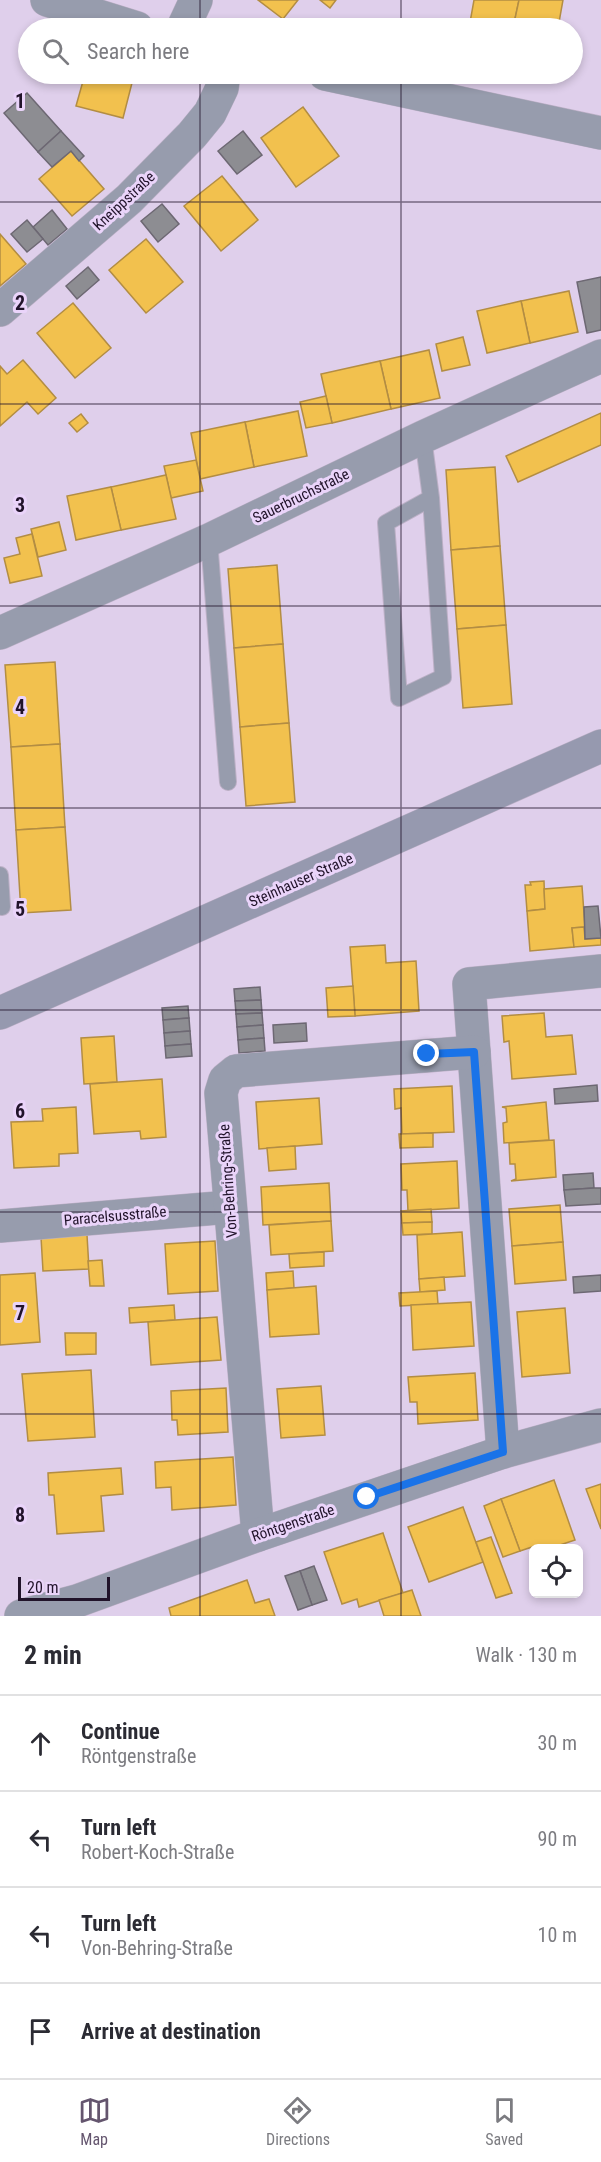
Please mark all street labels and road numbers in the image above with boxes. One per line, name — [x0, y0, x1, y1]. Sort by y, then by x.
street label: Kneippstraße — [89, 168, 159, 234]
street label: Sauerbruchstraße — [250, 465, 352, 527]
street label: Steinhauser Straße — [246, 849, 356, 911]
street label: Von-Behring-Straße — [215, 1124, 241, 1238]
street label: Paracelsusstraße — [63, 1203, 167, 1229]
street label: Röntgenstraße — [249, 1500, 337, 1546]

